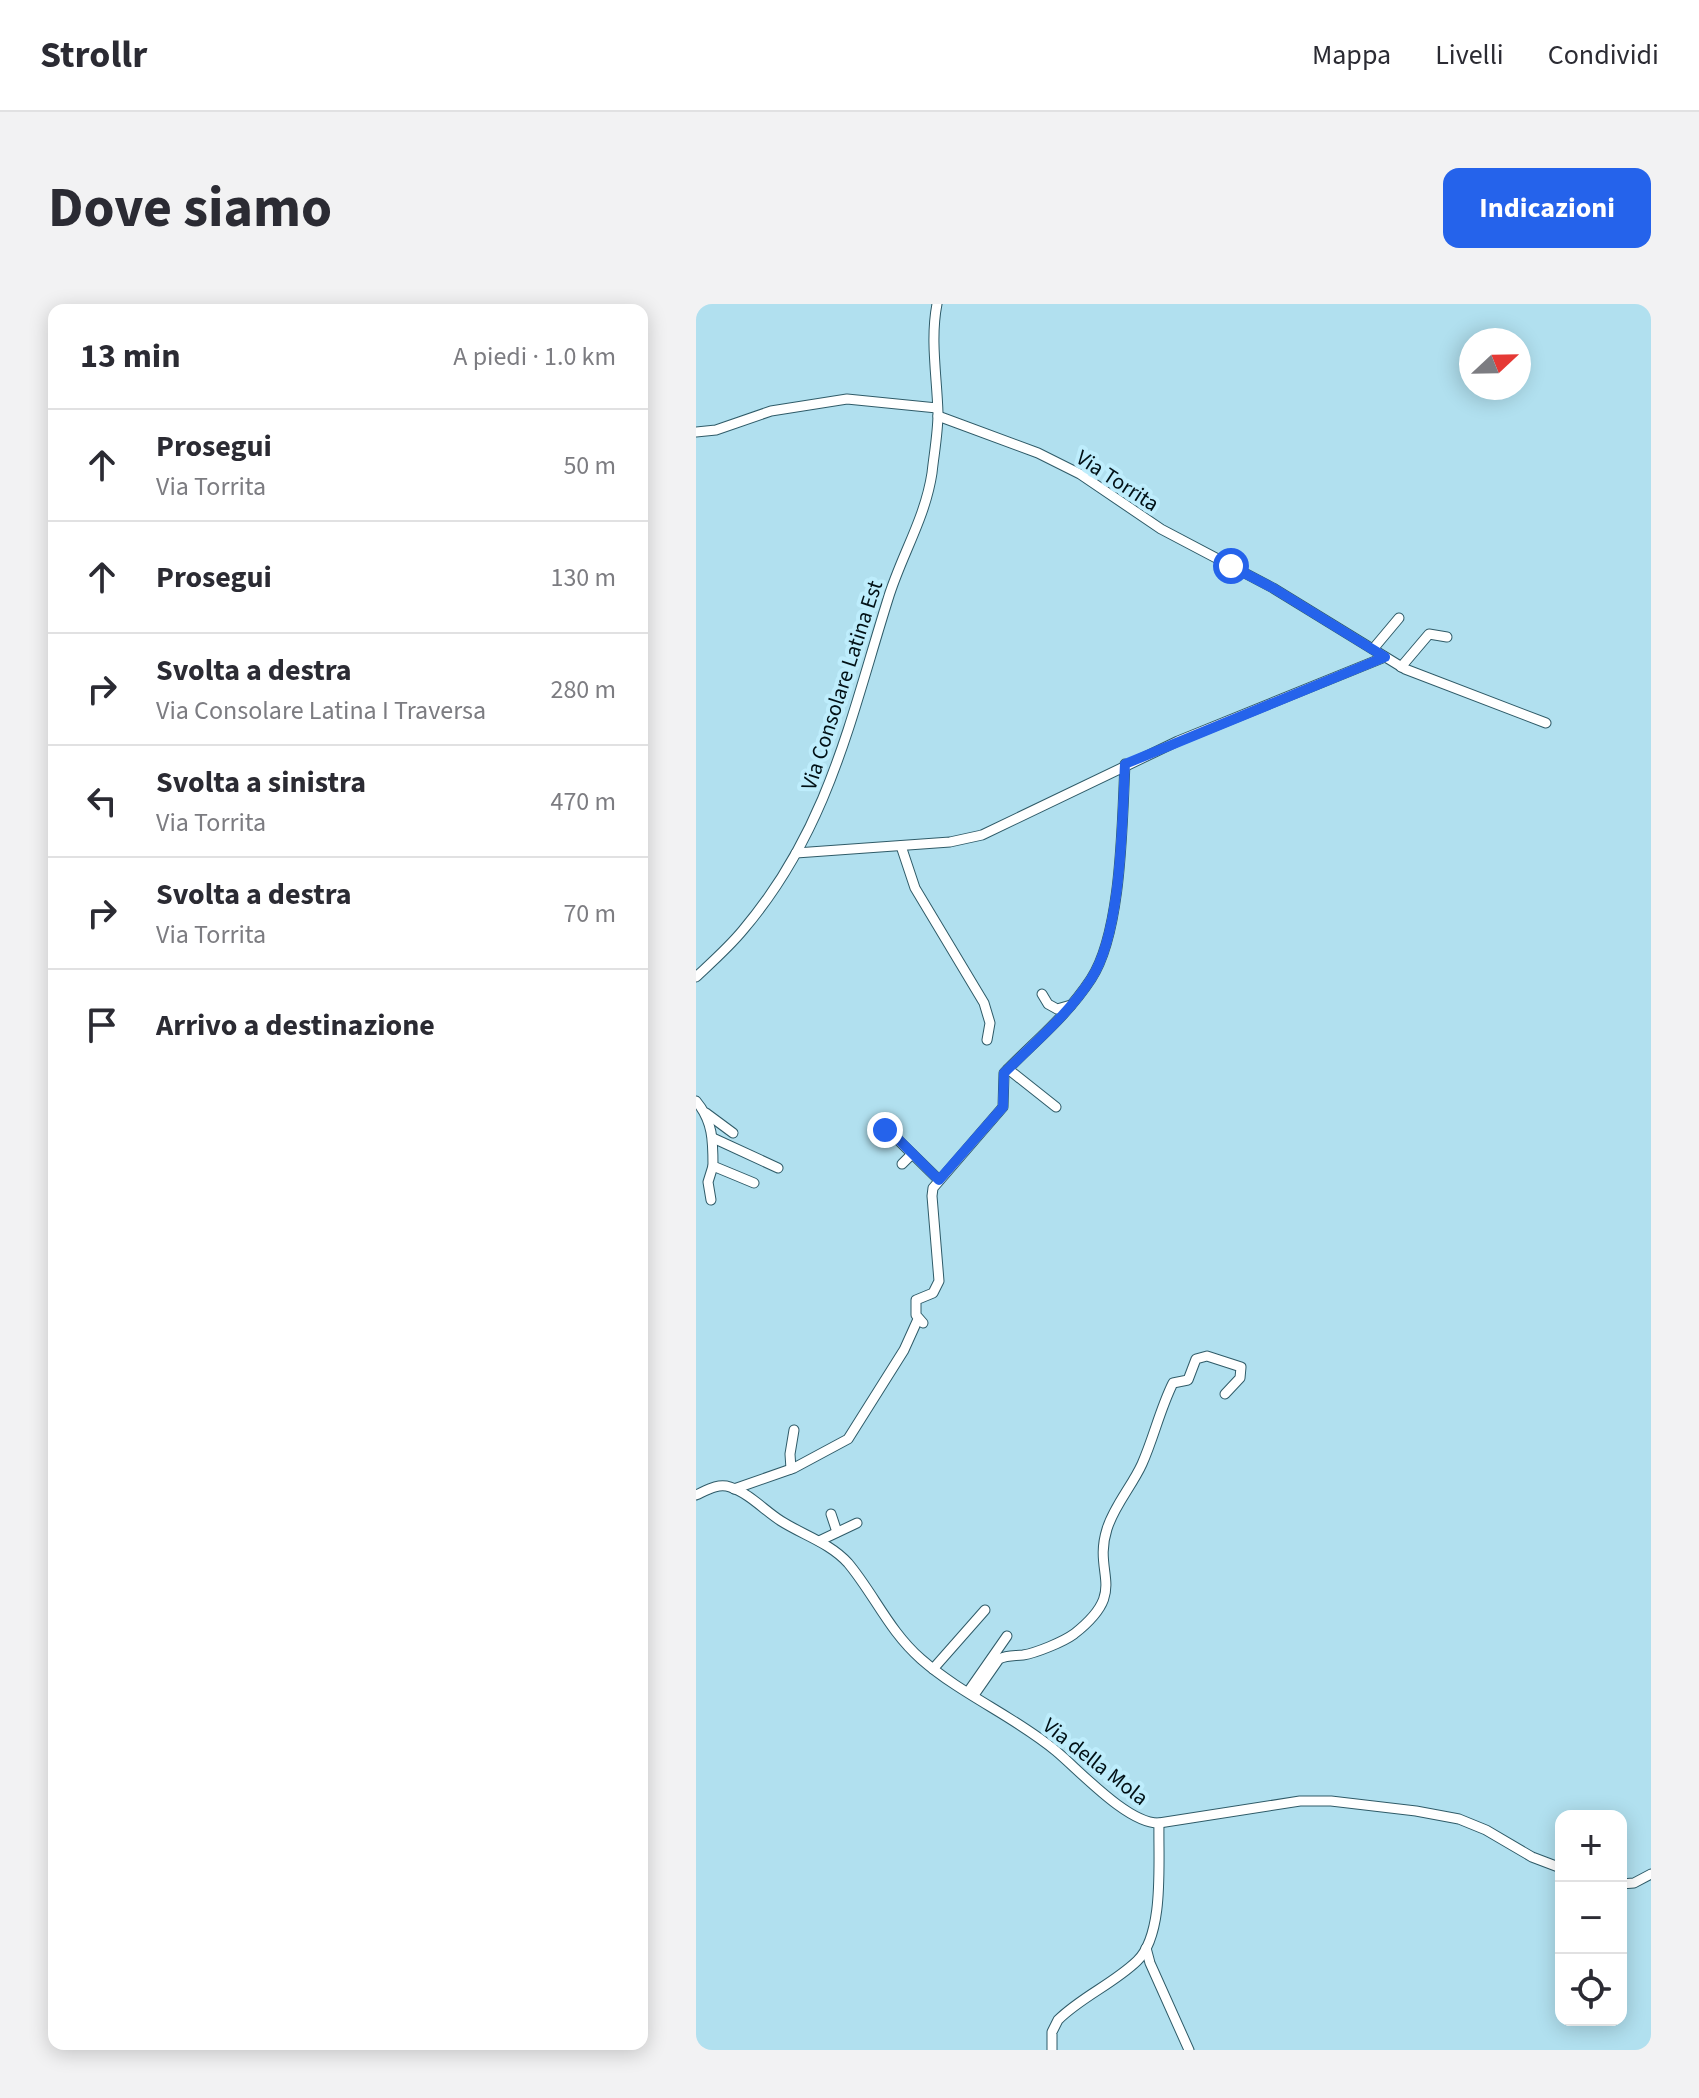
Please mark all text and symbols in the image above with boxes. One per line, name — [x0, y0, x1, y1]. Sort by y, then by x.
text: Strollr — [40, 28, 147, 82]
text: Mappa — [1312, 35, 1391, 75]
text: Livelli — [1435, 35, 1504, 75]
text: Condividi — [1548, 35, 1659, 75]
button: Indicazioni — [1443, 168, 1651, 248]
text: Dove siamo — [48, 169, 332, 248]
north arrow — [1459, 328, 1531, 400]
text: 13 min — [80, 332, 181, 381]
text: A piedi · 1.0 km — [453, 338, 616, 375]
text: Prosegui — [156, 425, 272, 468]
street label: Via Torrita — [1070, 442, 1165, 520]
icon: ahead — [80, 443, 124, 487]
text: 50 m — [563, 447, 616, 484]
text: Via Torrita — [156, 468, 266, 505]
route start — [1213, 548, 1249, 584]
icon: ahead — [80, 555, 124, 599]
text: Prosegui — [156, 556, 272, 599]
text: 130 m — [550, 559, 616, 596]
street label: Via Consolare Latina Est — [793, 576, 891, 794]
text: Svolta a destra — [156, 649, 352, 692]
icon: right — [80, 667, 124, 711]
text: 280 m — [550, 671, 616, 708]
text: Via Consolare Latina I Traversa — [156, 692, 486, 729]
text: Svolta a sinistra — [156, 761, 366, 804]
icon: left — [80, 779, 124, 823]
text: 470 m — [550, 783, 616, 820]
text: Via Torrita — [156, 804, 266, 841]
text: Svolta a destra — [156, 873, 352, 916]
icon: right — [80, 891, 124, 935]
text: 70 m — [563, 895, 616, 932]
text: Via Torrita — [156, 916, 266, 953]
icon: arrive — [80, 1003, 124, 1047]
text: Arrivo a destinazione — [156, 1004, 435, 1047]
route end — [867, 1112, 903, 1148]
street label: Via della Mola — [1036, 1710, 1155, 1813]
map controls — [1555, 1810, 1627, 2026]
button: + — [1555, 1810, 1627, 1882]
button: − — [1555, 1882, 1627, 1954]
button: locate — [1555, 1954, 1627, 2026]

